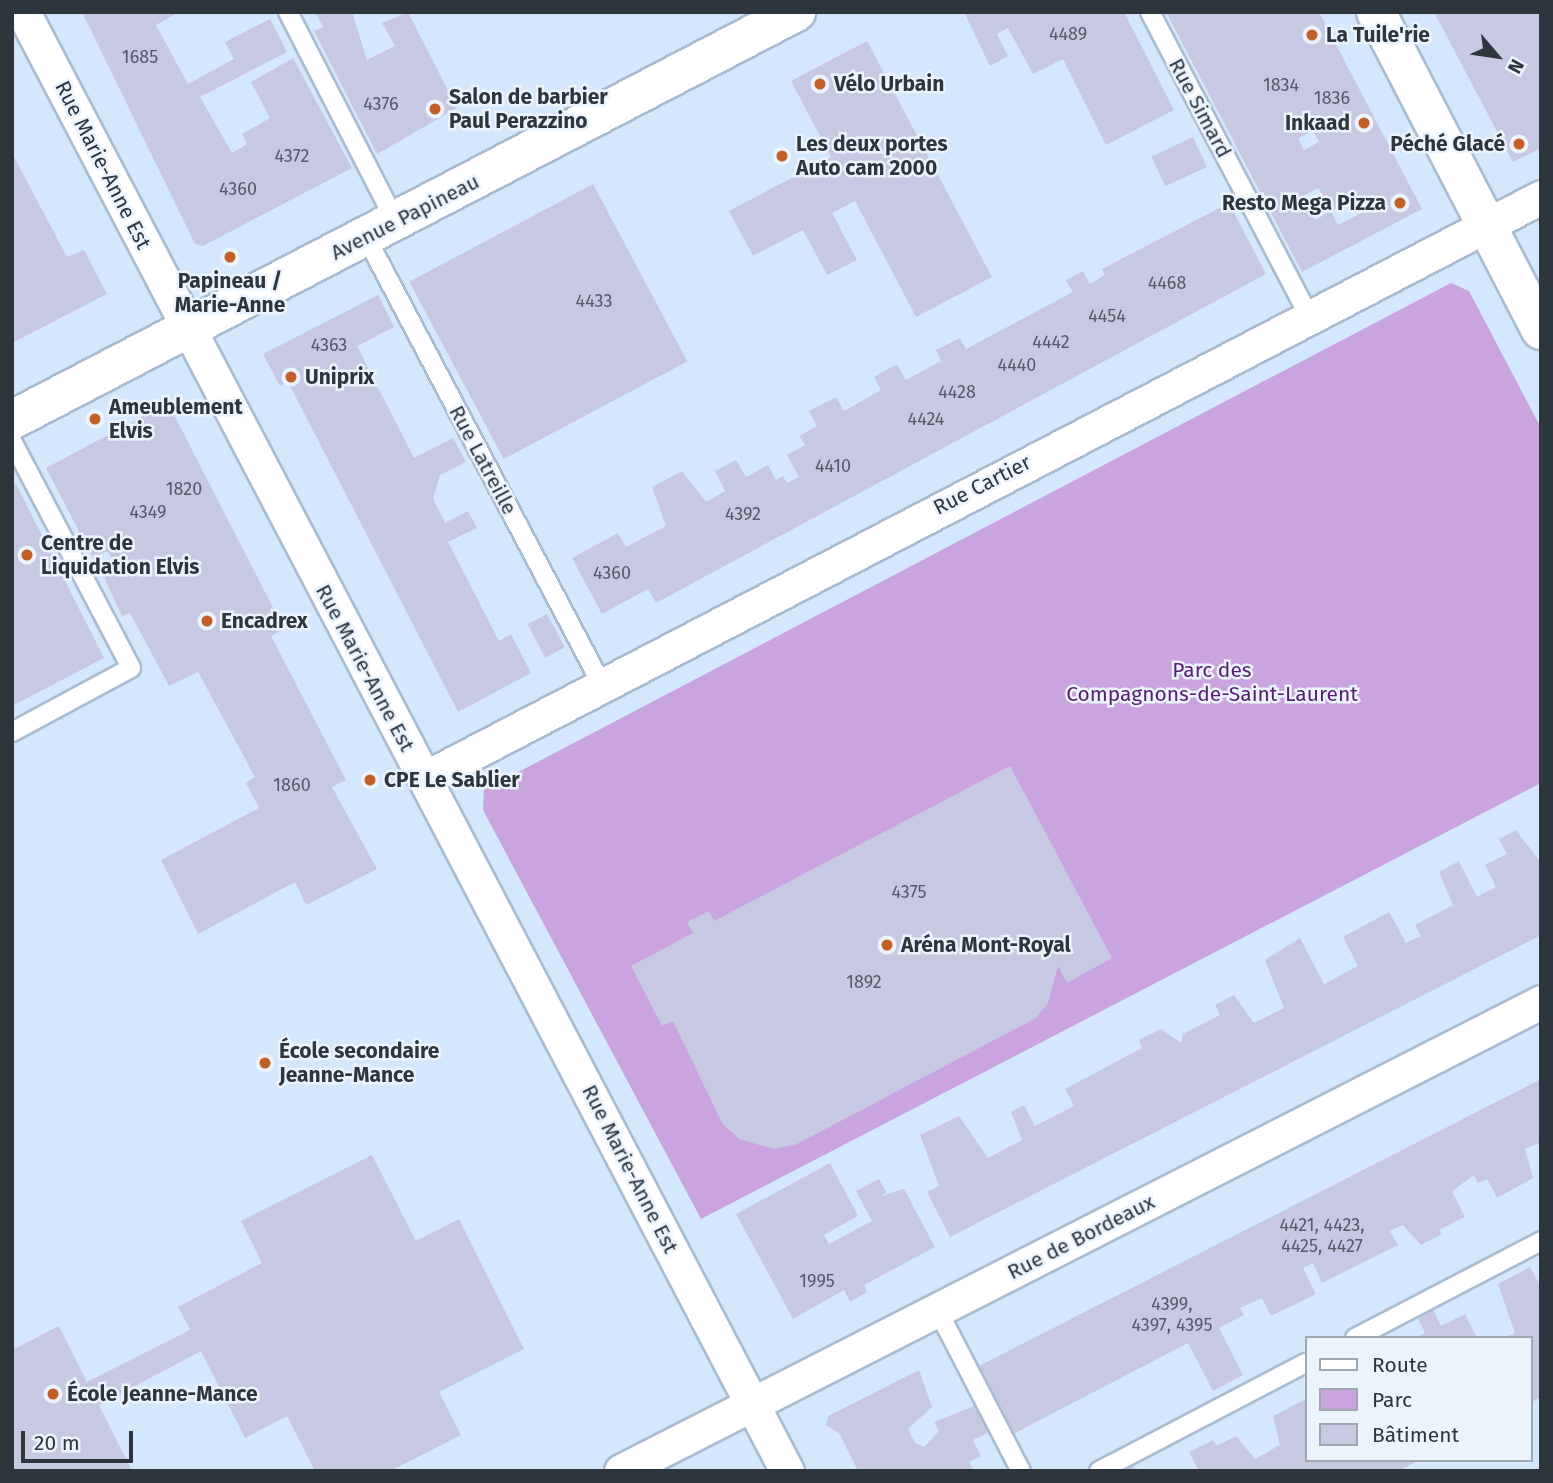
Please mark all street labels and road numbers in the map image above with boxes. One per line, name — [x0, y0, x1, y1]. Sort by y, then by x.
street label: Rue Simard — [1163, 54, 1237, 162]
street label: Rue Marie-Anne Est — [50, 77, 156, 253]
street label: Avenue Papineau — [327, 169, 483, 265]
street label: Rue Latreille — [444, 401, 522, 519]
street label: Rue Cartier — [929, 450, 1035, 520]
street label: Rue Marie-Anne Est — [310, 580, 420, 756]
street label: Rue Marie-Anne Est — [577, 1081, 683, 1257]
street label: Rue de Bordeaux — [1003, 1189, 1159, 1285]

